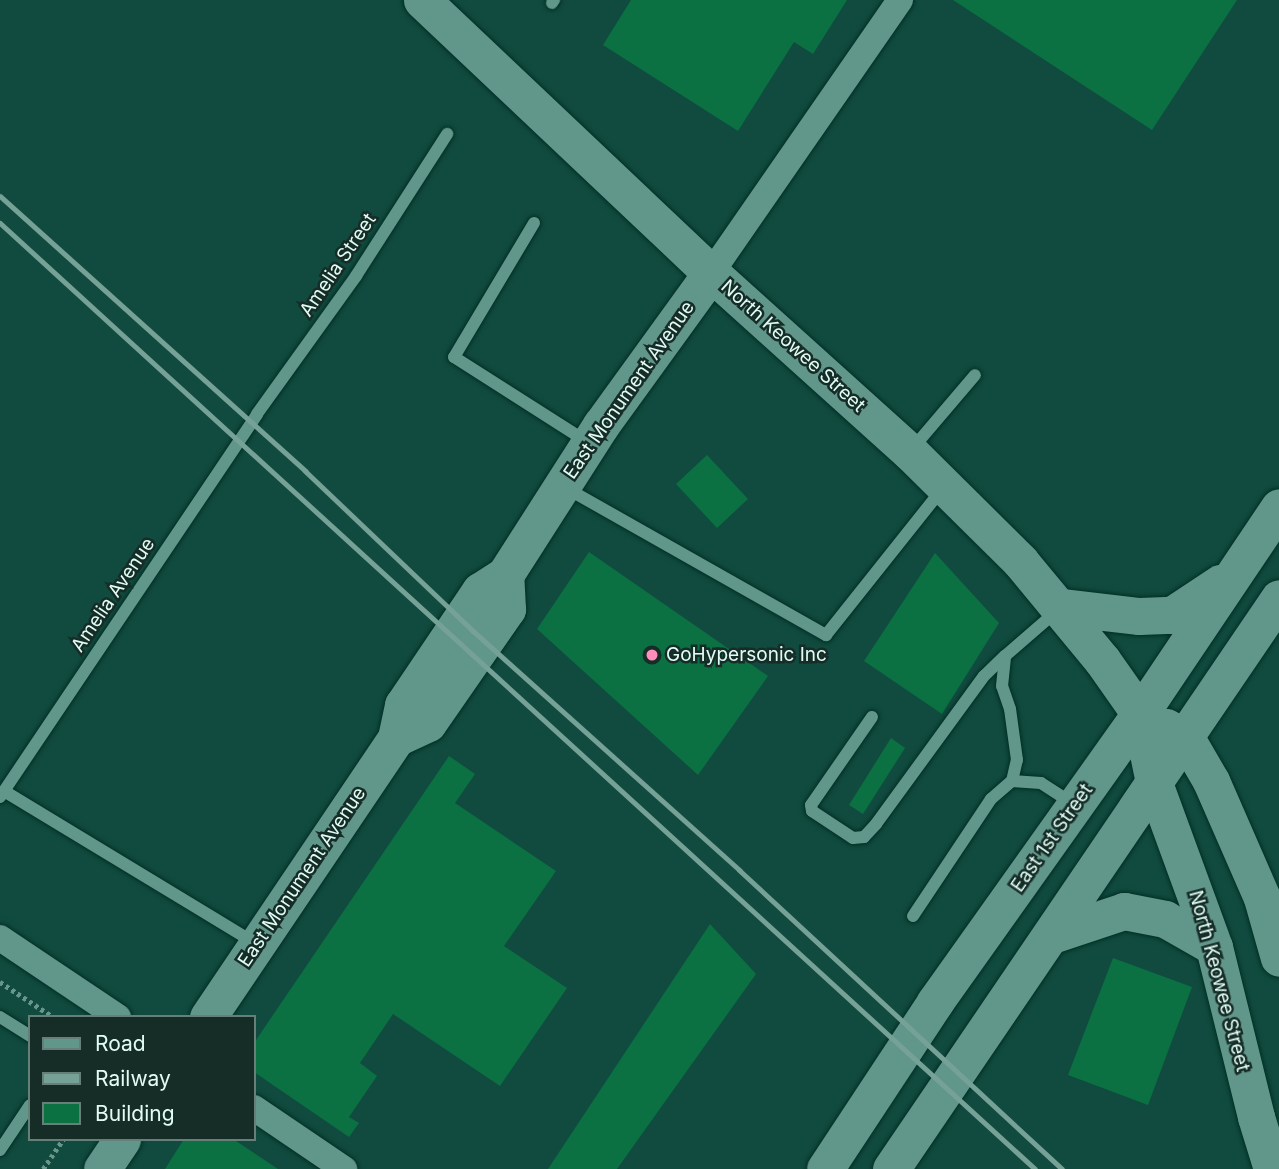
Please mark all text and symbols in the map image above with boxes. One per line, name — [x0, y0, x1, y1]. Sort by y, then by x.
street label: Amelia Street — [295, 209, 381, 321]
street label: North Keowee Street — [716, 275, 870, 417]
street label: East Monument Avenue — [559, 297, 699, 483]
street label: Amelia Avenue — [66, 534, 160, 656]
place label: GoHypersonic Inc — [666, 644, 827, 666]
marker: GoHypersonic Inc — [644, 647, 660, 663]
street label: East 1st Street — [1006, 780, 1098, 896]
street label: East Monument Avenue — [233, 783, 371, 971]
street label: North Keowee Street — [1184, 888, 1254, 1074]
legend — [28, 1015, 256, 1141]
text: Road — [95, 1031, 146, 1056]
text: Railway — [95, 1066, 171, 1091]
text: Building — [95, 1101, 175, 1126]

